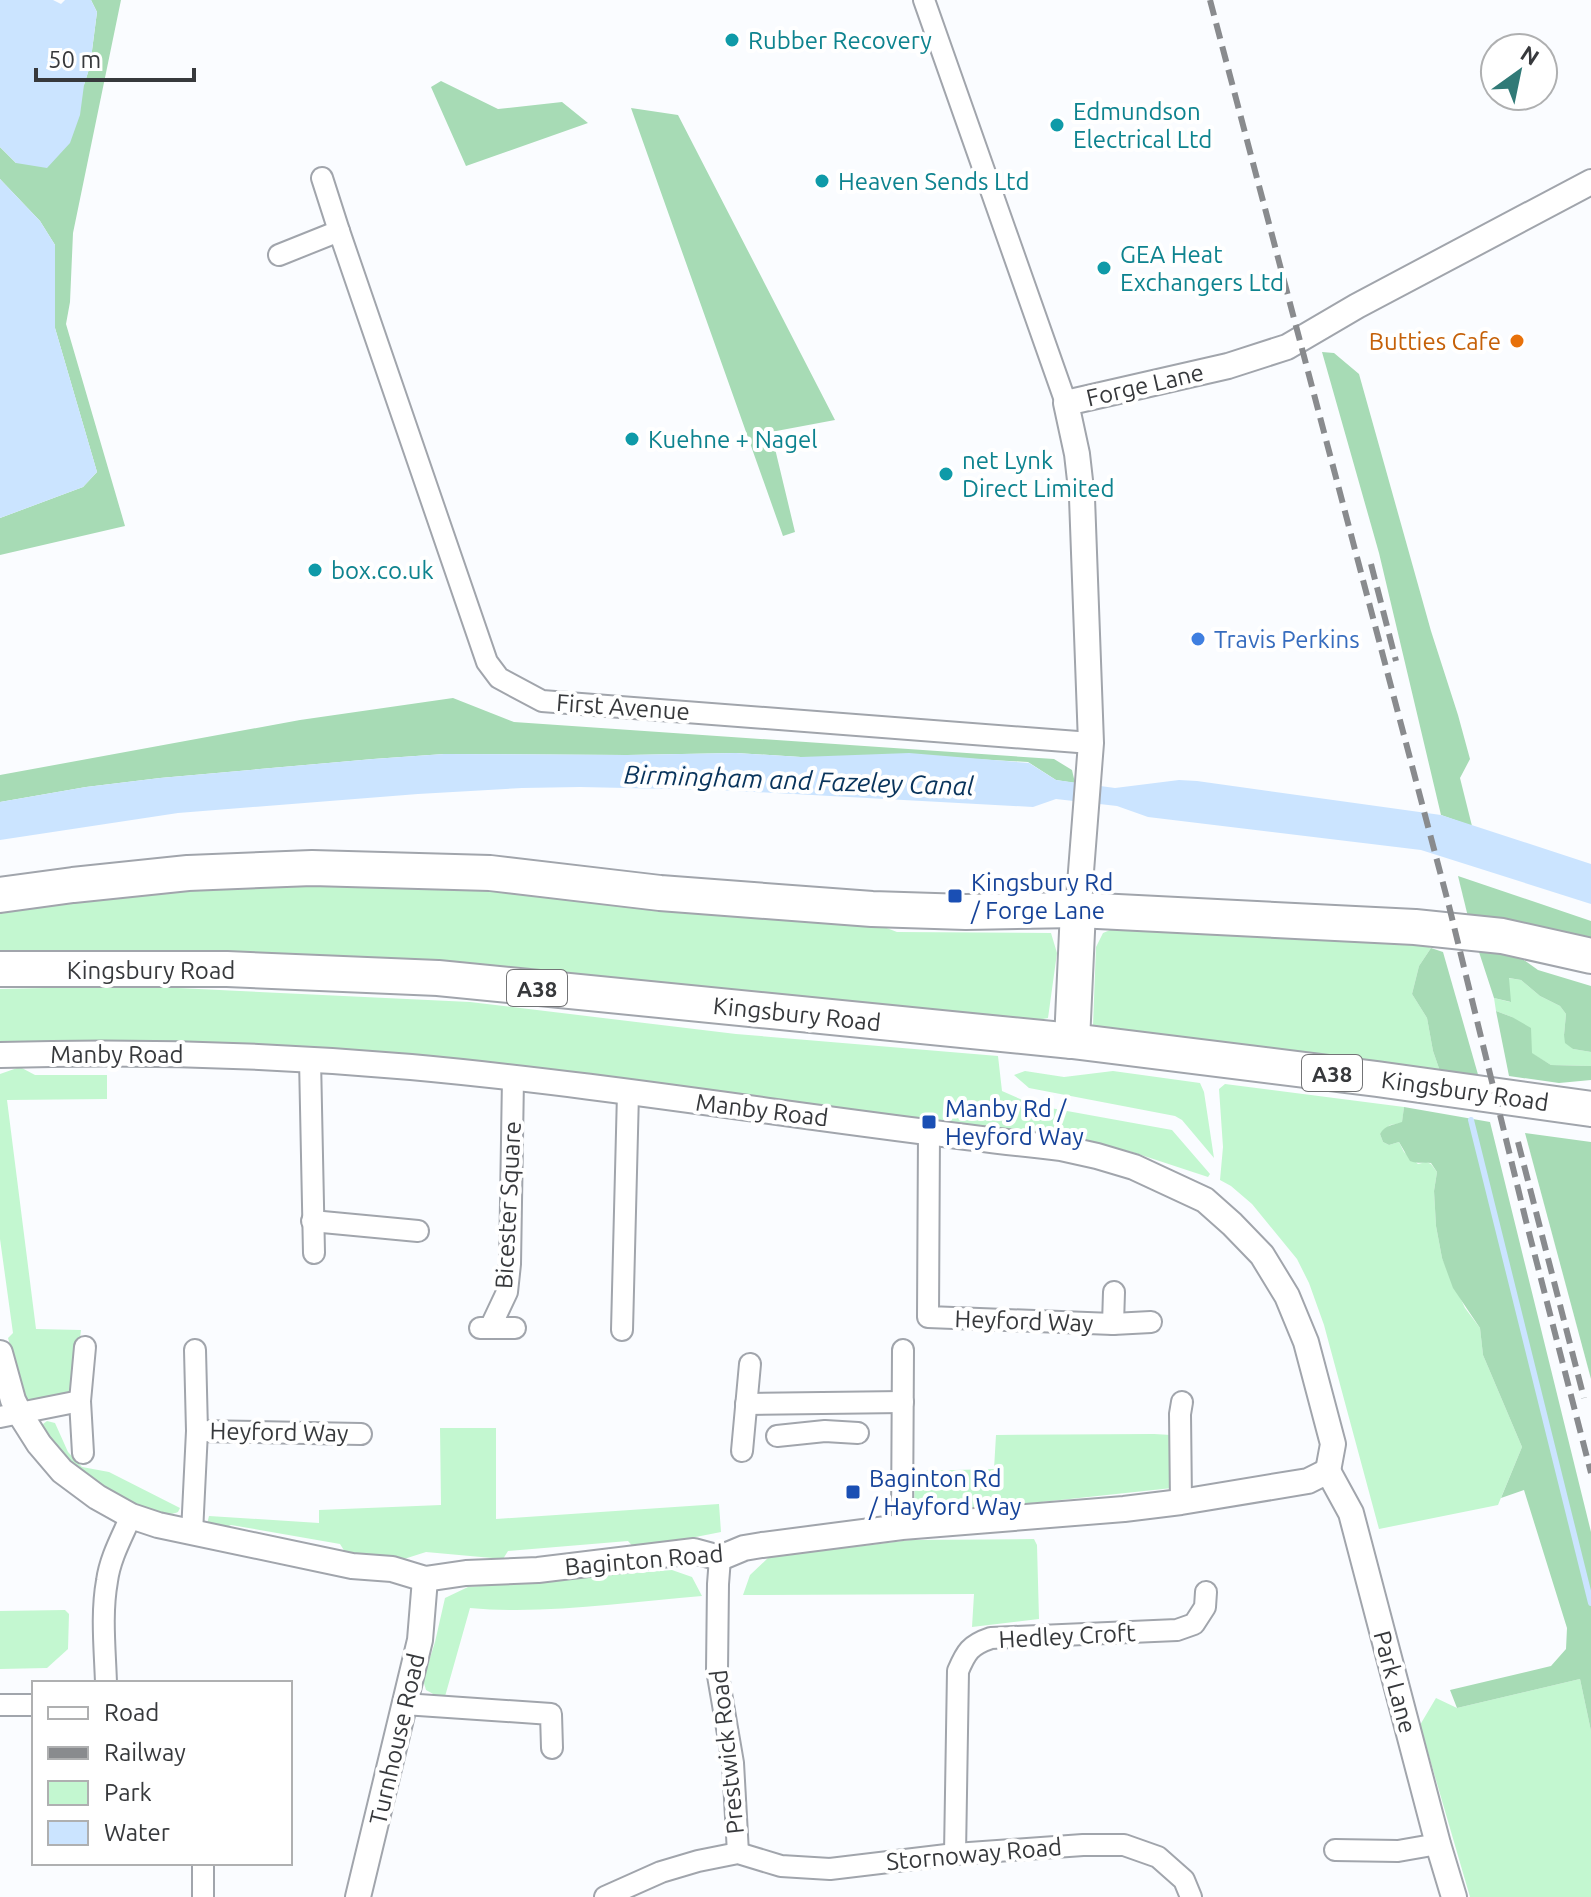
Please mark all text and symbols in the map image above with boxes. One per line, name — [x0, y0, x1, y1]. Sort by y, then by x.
place label: Rubber Recovery — [748, 27, 932, 54]
marker: Rubber Recovery — [723, 31, 741, 49]
scale bar — [36, 32, 194, 82]
north arrow — [1479, 32, 1559, 112]
text: N — [1516, 40, 1544, 70]
text: 50 m — [48, 46, 101, 73]
place label: Edmundson Electrical Ltd — [1073, 98, 1212, 153]
marker: Edmundson Electrical Ltd — [1048, 116, 1066, 134]
place label: Heaven Sends Ltd — [838, 168, 1030, 195]
marker: Heaven Sends Ltd — [813, 172, 831, 190]
place label: GEA Heat Exchangers Ltd — [1120, 241, 1284, 296]
marker: GEA Heat Exchangers Ltd — [1095, 259, 1113, 277]
place label: Butties Cafe — [1369, 328, 1501, 355]
marker: Butties Cafe — [1508, 332, 1526, 350]
street label: Forge Lane — [1084, 358, 1206, 412]
place label: Kuehne + Nagel — [648, 426, 817, 453]
marker: Kuehne + Nagel — [623, 430, 641, 448]
place label: net Lynk Direct Limited — [962, 447, 1114, 502]
marker: net Lynk Direct Limited — [937, 465, 955, 483]
place label: box.co.uk — [331, 557, 434, 584]
marker: box.co.uk — [306, 561, 324, 579]
place label: Travis Perkins — [1214, 626, 1360, 653]
marker: Travis Perkins — [1189, 630, 1207, 648]
street label: First Avenue — [555, 689, 691, 725]
water label: Birmingham and Fazeley Canal — [623, 759, 975, 801]
place label: Kingsbury Rd / Forge Lane — [970, 869, 1113, 924]
marker: Kingsbury Rd / Forge Lane — [946, 887, 964, 905]
street label: Kingsbury Road — [67, 957, 235, 984]
road number: A38 — [507, 970, 567, 1006]
street label: Kingsbury Road — [712, 992, 882, 1036]
street label: Manby Road — [50, 1041, 184, 1068]
road number: A38 — [1302, 1055, 1362, 1091]
street label: Kingsbury Road — [1380, 1066, 1550, 1116]
street label: Manby Road — [694, 1088, 830, 1132]
place label: Manby Rd / Heyford Way — [945, 1095, 1084, 1150]
marker: Manby Rd / Heyford Way — [920, 1113, 938, 1131]
street label: Bicester Square — [490, 1120, 526, 1290]
street label: Heyford Way — [954, 1305, 1094, 1337]
street label: Heyford Way — [209, 1417, 349, 1447]
place label: Baginton Rd / Hayford Way — [868, 1465, 1022, 1520]
marker: Baginton Rd / Hayford Way — [844, 1483, 862, 1501]
street label: Baginton Road — [564, 1540, 724, 1580]
street label: Hedley Croft — [998, 1619, 1137, 1653]
street label: Park Lane — [1368, 1628, 1422, 1736]
street label: Turnhouse Road — [364, 1651, 430, 1827]
street label: Prestwick Road — [705, 1668, 749, 1836]
legend — [32, 1681, 292, 1865]
text: Road — [104, 1699, 159, 1726]
text: Railway — [104, 1739, 186, 1766]
text: Park — [104, 1779, 152, 1806]
text: Water — [104, 1819, 170, 1846]
street label: Stornoway Road — [885, 1833, 1063, 1875]

